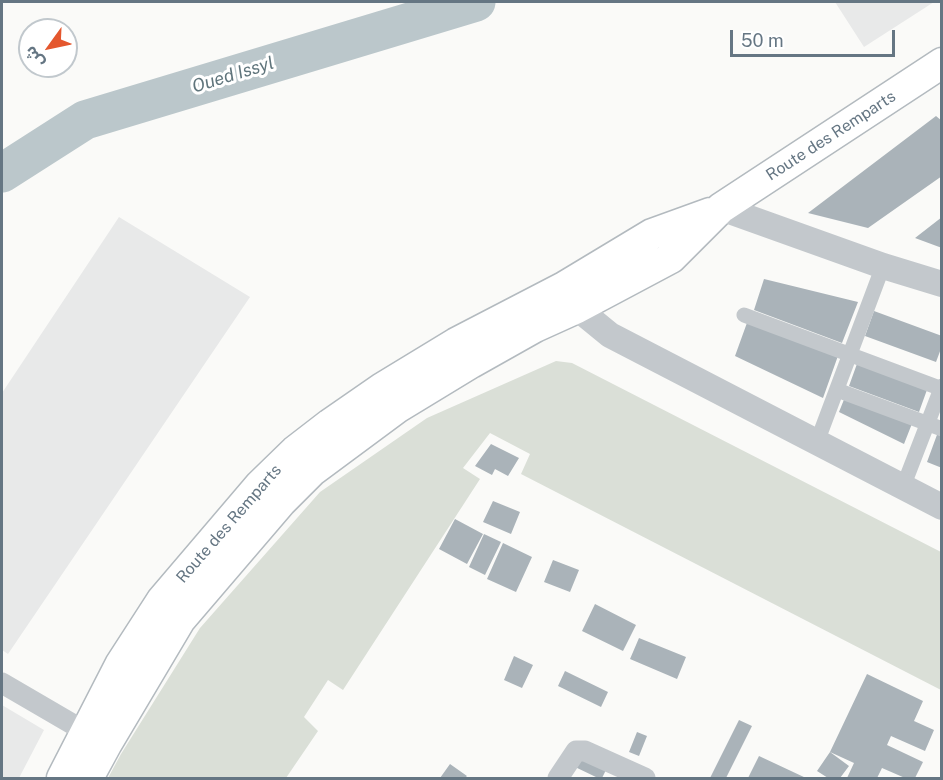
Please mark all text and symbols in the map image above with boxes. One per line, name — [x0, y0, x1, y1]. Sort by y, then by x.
north arrow — [18, 18, 78, 78]
scale bar — [733, 18, 898, 56]
text: 50 m — [741, 30, 784, 51]
text: ش — [20, 43, 48, 71]
water label: Oued Issyl — [189, 52, 277, 98]
street label: Route des Remparts — [763, 87, 899, 185]
street label: Route des Remparts — [172, 461, 286, 587]

